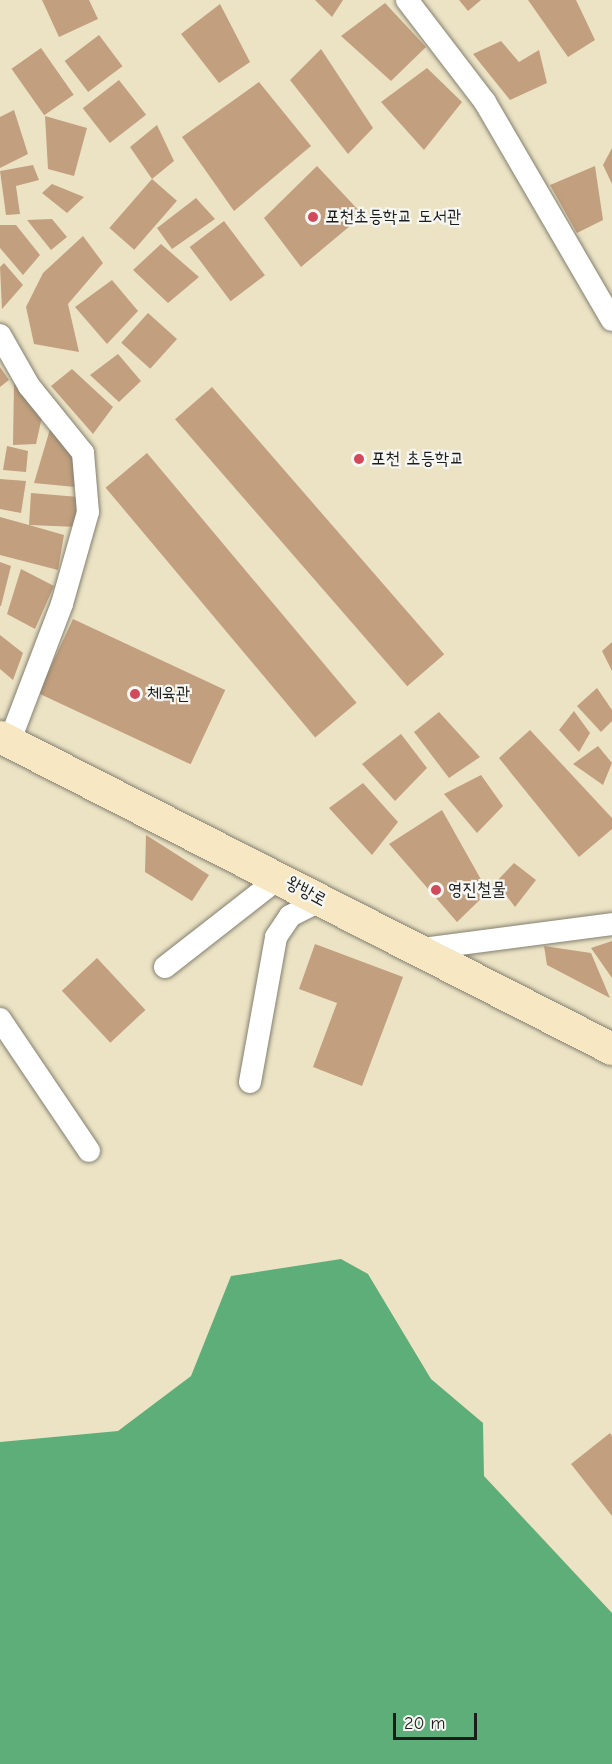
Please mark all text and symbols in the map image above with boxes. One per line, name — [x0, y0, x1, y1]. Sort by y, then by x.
place label: 포천초등학교 도서관 — [325, 206, 461, 228]
marker: 포천초등학교 도서관 — [306, 210, 320, 224]
place label: 포천 초등학교 — [371, 448, 464, 470]
marker: 포천 초등학교 — [352, 452, 366, 466]
place label: 체육관 — [147, 683, 190, 705]
marker: 체육관 — [128, 687, 142, 701]
street label: 왕방로 — [282, 872, 330, 912]
place label: 영진철물 — [448, 879, 506, 901]
marker: 영진철물 — [429, 883, 443, 897]
scale bar — [396, 1701, 480, 1739]
text: 20 m — [404, 1713, 445, 1734]

